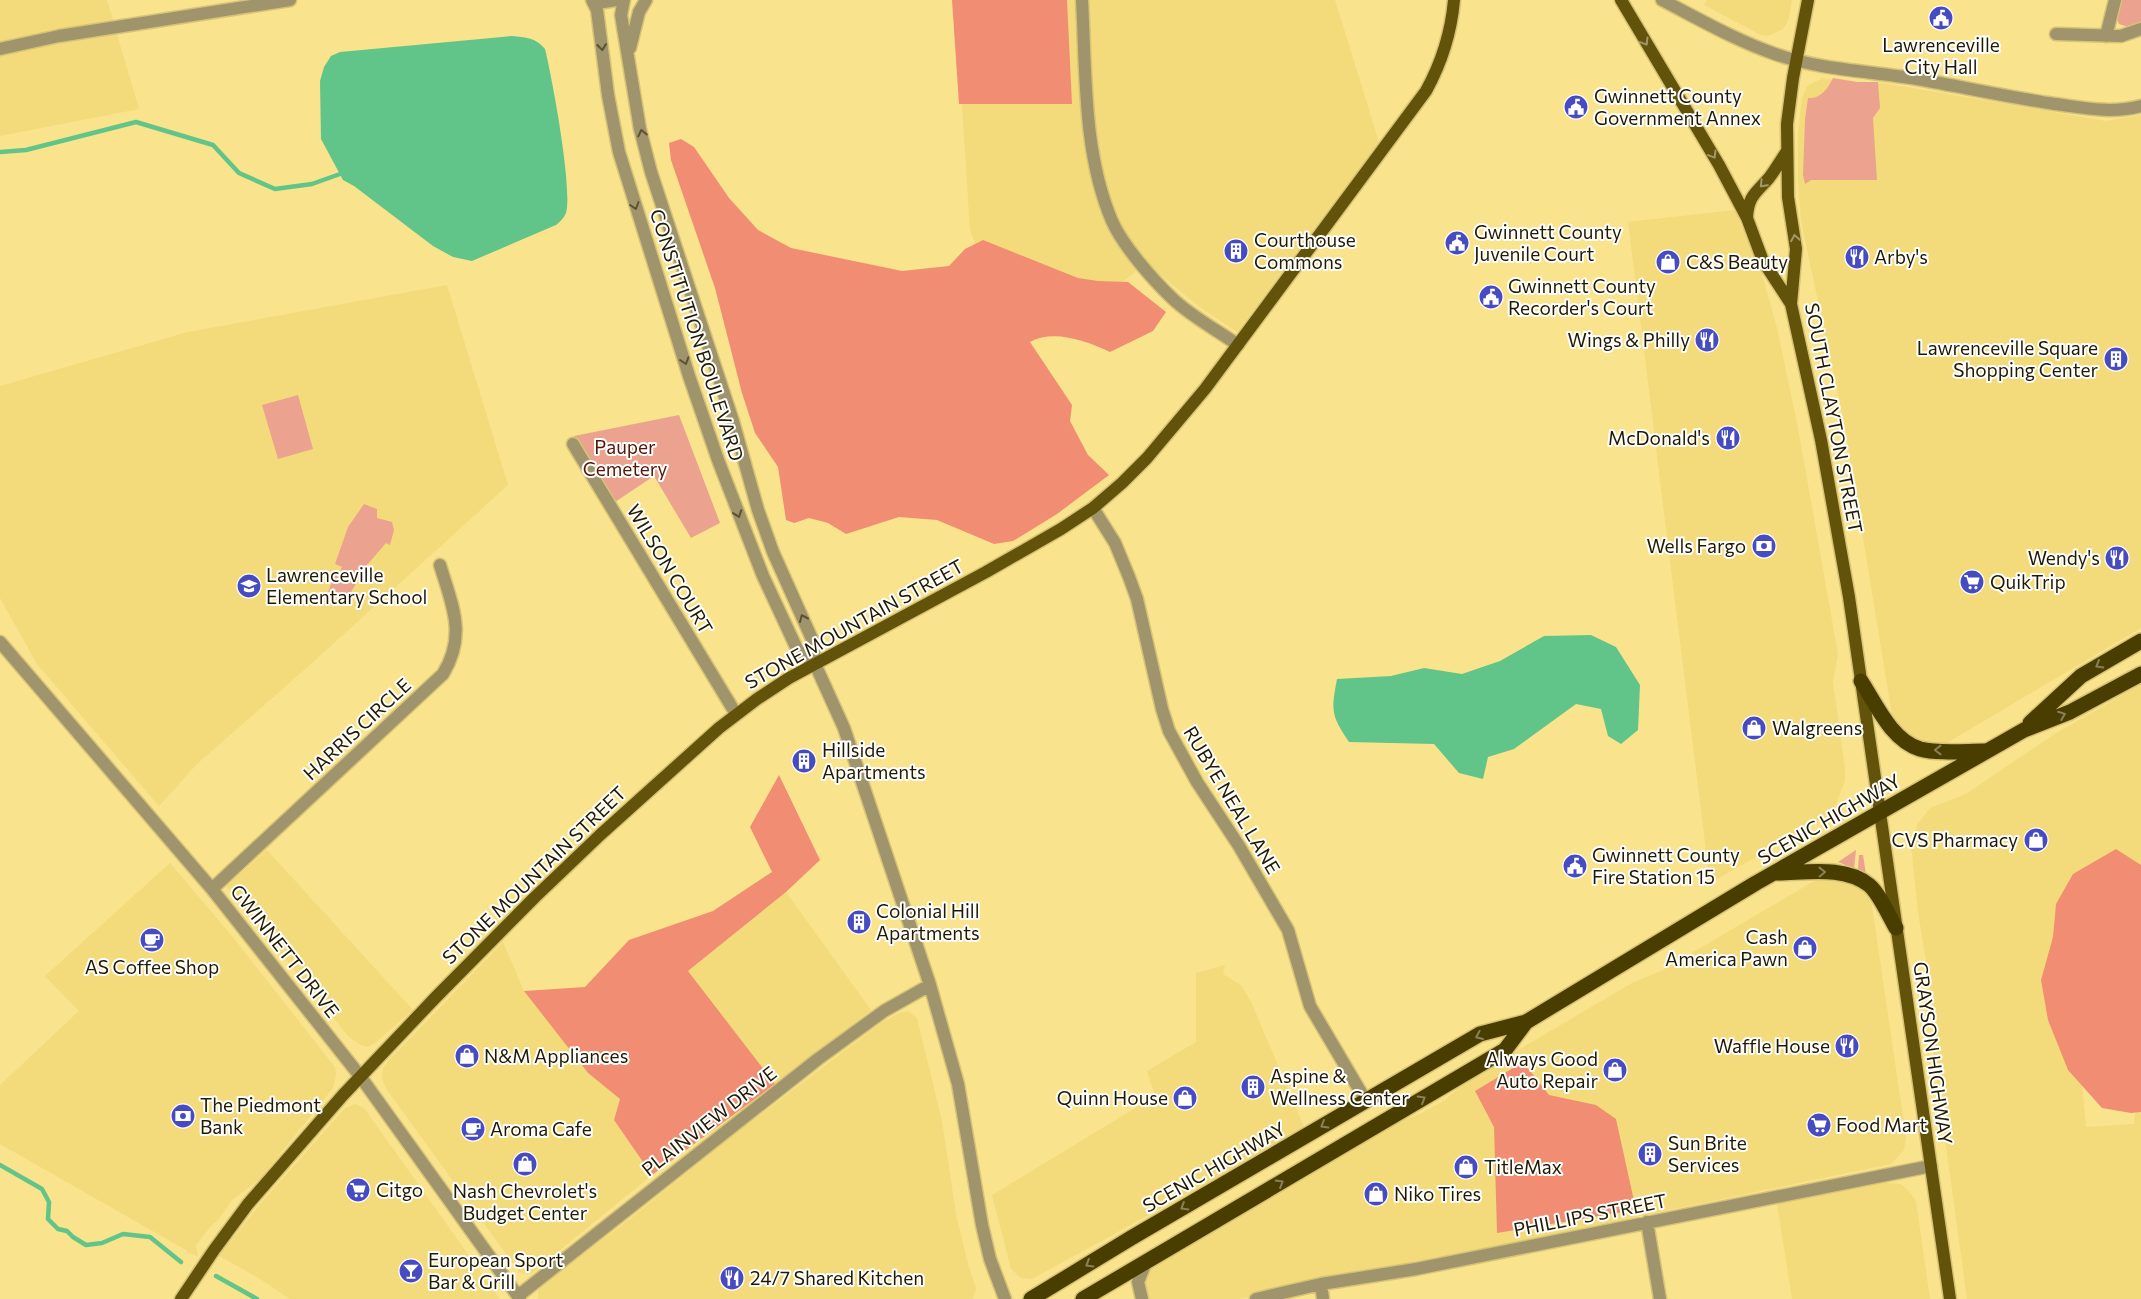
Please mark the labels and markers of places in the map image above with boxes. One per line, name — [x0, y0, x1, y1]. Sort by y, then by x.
public building icon: Lawrenceville City Hall — [1928, 5, 1954, 31]
place label: Lawrenceville City Hall — [1882, 33, 2000, 78]
place label: Gwinnett County Government Annex — [1594, 84, 1761, 129]
public building icon: Gwinnett County Government Annex — [1563, 94, 1589, 120]
place label: Gwinnett County Juvenile Court — [1474, 220, 1622, 265]
place label: Courthouse Commons — [1254, 228, 1356, 273]
public building icon: Gwinnett County Juvenile Court — [1444, 230, 1470, 256]
building icon: Courthouse Commons — [1223, 238, 1249, 264]
restaurant icon: Arby's — [1844, 244, 1870, 270]
place label: Arby's — [1874, 245, 1928, 268]
shop icon: C&S Beauty — [1655, 249, 1681, 275]
place label: C&S Beauty — [1686, 250, 1788, 273]
place label: Gwinnett County Recorder's Court — [1508, 274, 1656, 319]
public building icon: Gwinnett County Recorder's Court — [1478, 284, 1504, 310]
restaurant icon: Wings & Philly — [1694, 327, 1720, 353]
place label: Wings & Philly — [1568, 328, 1690, 351]
place label: Lawrenceville Square Shopping Center — [1917, 336, 2098, 381]
building icon: Lawrenceville Square Shopping Center — [2103, 346, 2129, 372]
restaurant icon: McDonald's — [1715, 425, 1741, 451]
place label: McDonald's — [1608, 426, 1710, 449]
bank icon: Wells Fargo — [1751, 533, 1777, 559]
place label: Wells Fargo — [1646, 534, 1746, 557]
restaurant icon: Wendy's — [2104, 545, 2130, 571]
place label: Wendy's — [2028, 546, 2100, 569]
place label: Lawrenceville Elementary School — [266, 563, 427, 608]
supermarket icon: QuikTrip — [1959, 569, 1985, 595]
place label: QuikTrip — [1990, 570, 2066, 593]
school or university icon: Lawrenceville Elementary School — [236, 573, 262, 599]
shop icon: Walgreens — [1741, 715, 1767, 741]
place label: Walgreens — [1772, 716, 1862, 739]
place label: Hillside Apartments — [822, 738, 926, 783]
building icon: Hillside Apartments — [791, 748, 817, 774]
shop icon: CVS Pharmacy — [2023, 827, 2049, 853]
place label: CVS Pharmacy — [1891, 828, 2018, 851]
place label: Gwinnett County Fire Station 15 — [1592, 843, 1740, 888]
public building icon: Gwinnett County Fire Station 15 — [1562, 853, 1588, 879]
place label: Colonial Hill Apartments — [876, 899, 980, 944]
building icon: Colonial Hill Apartments — [846, 909, 872, 935]
place label: Cash America Pawn — [1665, 925, 1788, 970]
cafe icon: AS Coffee Shop — [139, 927, 165, 953]
shop icon: Cash America Pawn — [1792, 935, 1818, 961]
place label: AS Coffee Shop — [85, 955, 219, 978]
restaurant icon: Waffle House — [1834, 1033, 1860, 1059]
place label: Waffle House — [1714, 1034, 1830, 1057]
shop icon: N&M Appliances — [454, 1043, 480, 1069]
place label: N&M Appliances — [484, 1044, 628, 1067]
place label: Always Good Auto Repair — [1486, 1047, 1598, 1092]
shop icon: Always Good Auto Repair — [1602, 1057, 1628, 1083]
place label: Aspine & Wellness Center — [1270, 1064, 1409, 1109]
building icon: Aspine & Wellness Center — [1240, 1074, 1266, 1100]
shop icon: Quinn House — [1172, 1085, 1198, 1111]
place label: Quinn House — [1057, 1086, 1168, 1109]
place label: The Piedmont Bank — [200, 1093, 321, 1138]
bank icon: The Piedmont Bank — [170, 1103, 196, 1129]
supermarket icon: Food Mart — [1806, 1112, 1832, 1138]
place label: Food Mart — [1836, 1113, 1927, 1136]
cafe icon: Aroma Cafe — [460, 1116, 486, 1142]
place label: Aroma Cafe — [490, 1117, 592, 1140]
place label: Sun Brite Services — [1668, 1131, 1747, 1176]
building icon: Sun Brite Services — [1637, 1141, 1663, 1167]
shop icon: Nash Chevrolet's Budget Center — [512, 1151, 538, 1177]
shop icon: TitleMax — [1453, 1154, 1479, 1180]
place label: TitleMax — [1484, 1155, 1562, 1178]
supermarket icon: Citgo — [345, 1177, 371, 1203]
place label: Citgo — [376, 1178, 423, 1201]
place label: Nash Chevrolet's Budget Center — [453, 1179, 597, 1224]
shop icon: Niko Tires — [1363, 1181, 1389, 1207]
place label: Niko Tires — [1394, 1182, 1481, 1205]
place label: European Sport Bar & Grill — [428, 1248, 564, 1293]
bar icon: European Sport Bar & Grill — [398, 1258, 424, 1284]
restaurant icon: 24/7 Shared Kitchen — [719, 1265, 745, 1291]
place label: 24/7 Shared Kitchen — [750, 1266, 924, 1289]

